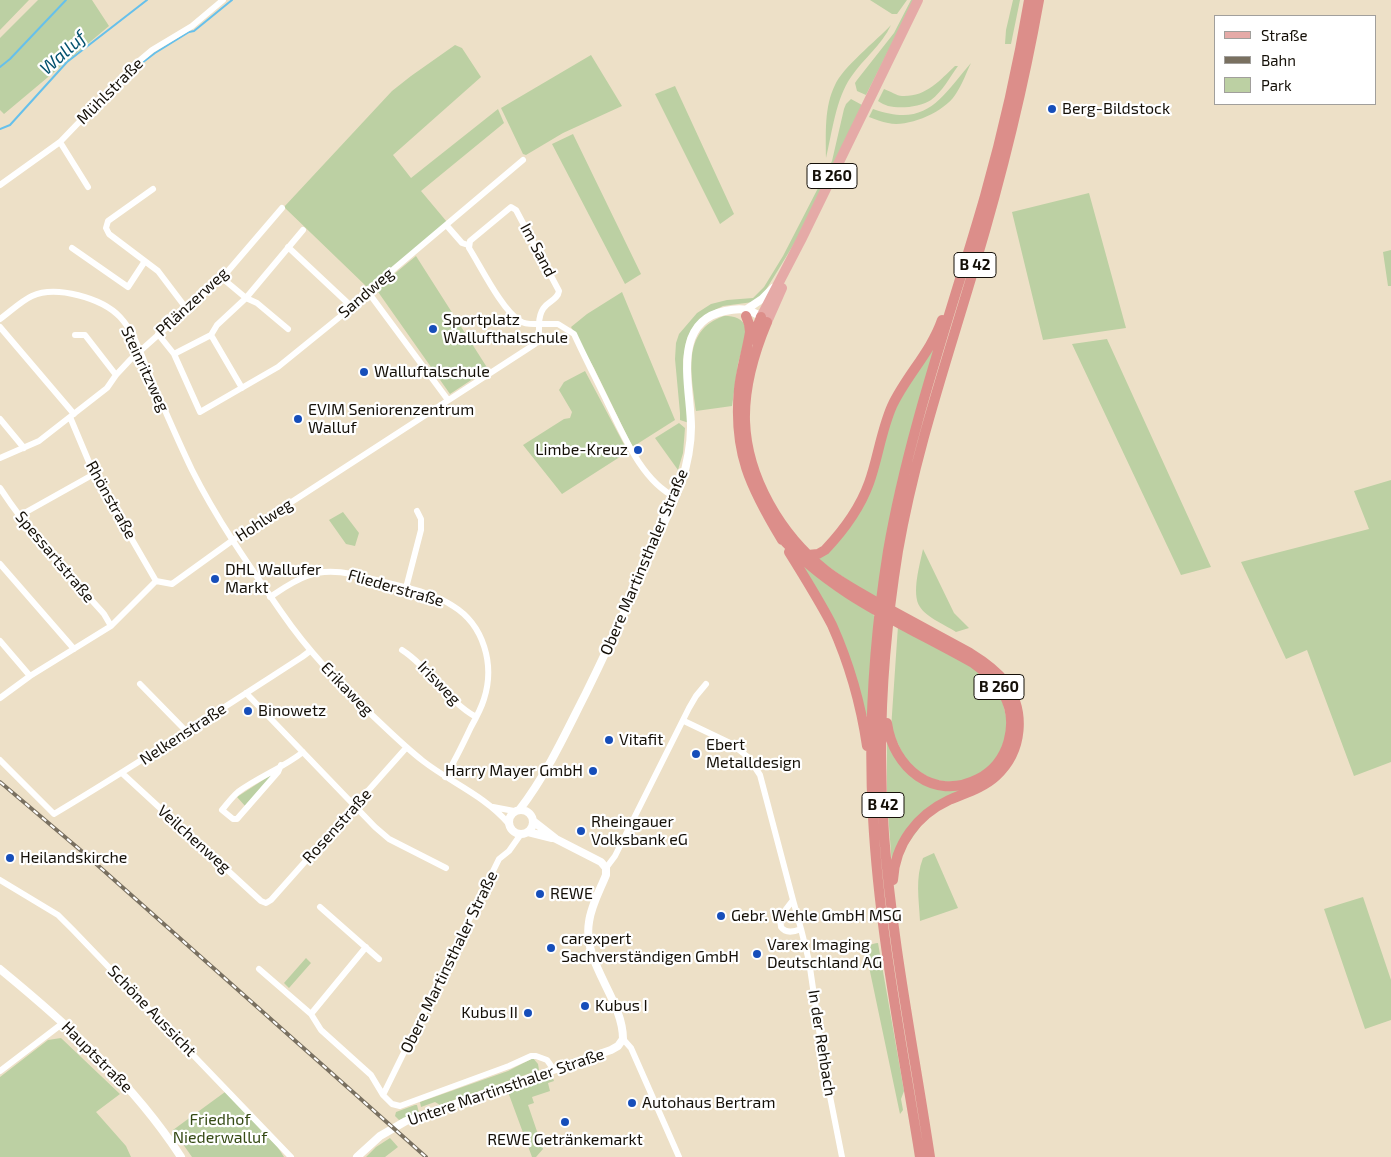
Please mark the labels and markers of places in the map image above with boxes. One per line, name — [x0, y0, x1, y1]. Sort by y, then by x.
place label: Berg-Bildstock — [1062, 99, 1170, 119]
marker: Berg-Bildstock — [1046, 103, 1058, 115]
place label: Sportplatz Wallufthalschule — [443, 310, 568, 348]
marker: Sportplatz Wallufthalschule — [427, 323, 439, 335]
place label: Walluftalschule — [374, 362, 490, 382]
marker: Walluftalschule — [358, 366, 370, 378]
place label: EVIM Seniorenzentrum Walluf — [308, 400, 474, 438]
marker: EVIM Seniorenzentrum Walluf — [292, 413, 304, 425]
place label: Limbe-Kreuz — [535, 440, 628, 460]
marker: Limbe-Kreuz — [632, 444, 644, 456]
place label: DHL Wallufer Markt — [225, 560, 321, 598]
marker: DHL Wallufer Markt — [209, 573, 221, 585]
place label: Binowetz — [258, 701, 326, 721]
marker: Binowetz — [242, 705, 254, 717]
place label: Vitafit — [619, 730, 663, 750]
marker: Vitafit — [603, 734, 615, 746]
place label: Ebert Metalldesign — [706, 735, 801, 773]
marker: Ebert Metalldesign — [690, 748, 702, 760]
place label: Harry Mayer GmbH — [445, 761, 583, 781]
marker: Harry Mayer GmbH — [587, 765, 599, 777]
place label: Rheingauer Volksbank eG — [591, 812, 688, 850]
marker: Rheingauer Volksbank eG — [575, 825, 587, 837]
place label: Heilandskirche — [20, 848, 127, 868]
marker: Heilandskirche — [4, 852, 16, 864]
place label: REWE — [550, 884, 593, 904]
marker: REWE — [534, 888, 546, 900]
place label: Gebr. Wehle GmbH MSG — [731, 906, 902, 926]
marker: Gebr. Wehle GmbH MSG — [715, 910, 727, 922]
place label: carexpert Sachverständigen GmbH — [561, 929, 739, 967]
place label: Varex Imaging Deutschland AG — [767, 935, 882, 973]
marker: carexpert Sachverständigen GmbH — [545, 942, 557, 954]
marker: Varex Imaging Deutschland AG — [751, 948, 763, 960]
place label: Kubus I — [595, 996, 648, 1016]
marker: Kubus I — [579, 1000, 591, 1012]
place label: Kubus II — [461, 1003, 518, 1023]
marker: Kubus II — [522, 1007, 534, 1019]
place label: Autohaus Bertram — [642, 1093, 775, 1113]
marker: Autohaus Bertram — [626, 1097, 638, 1109]
marker: REWE Getränkemarkt — [559, 1116, 571, 1128]
place label: REWE Getränkemarkt — [487, 1130, 643, 1150]

